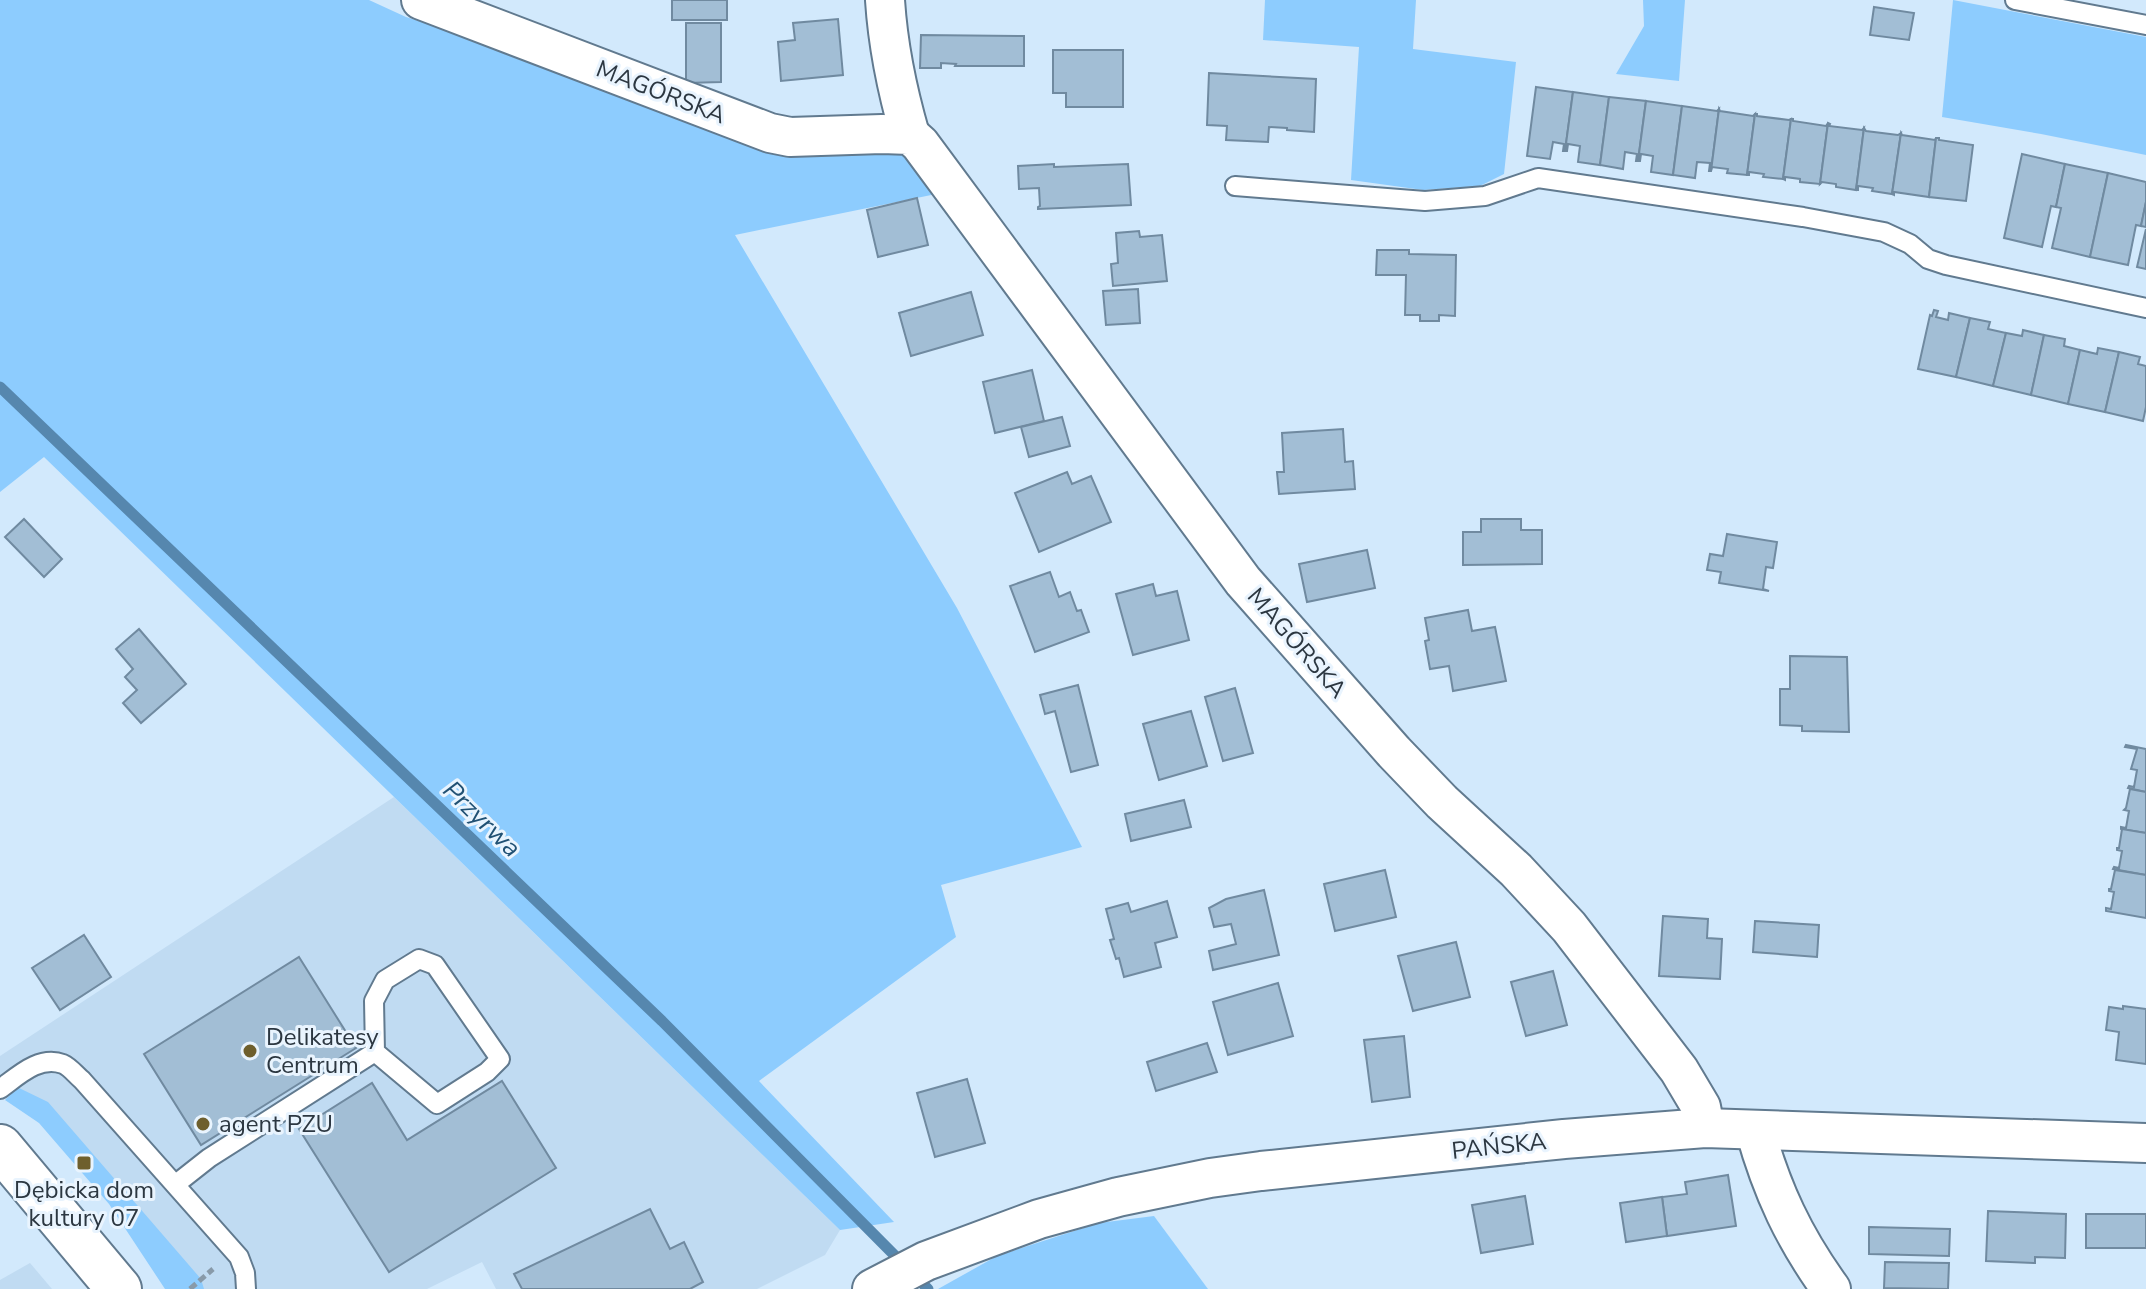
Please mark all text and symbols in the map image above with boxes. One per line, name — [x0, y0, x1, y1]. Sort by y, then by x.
street label: MAGÓRSKA — [592, 53, 731, 132]
street label: MAGÓRSKA — [1240, 581, 1354, 705]
water label: Przyrwa — [435, 773, 529, 865]
place label: Delikatesy Centrum — [266, 1021, 379, 1081]
marker: Delikatesy Centrum — [241, 1042, 259, 1060]
place label: agent PZU — [219, 1108, 333, 1140]
marker: agent PZU — [194, 1115, 212, 1133]
street label: PAŃSKA — [1450, 1125, 1549, 1167]
marker: Dębicka dom kultury 07 — [75, 1154, 93, 1172]
place label: Dębicka dom kultury 07 — [14, 1174, 154, 1234]

